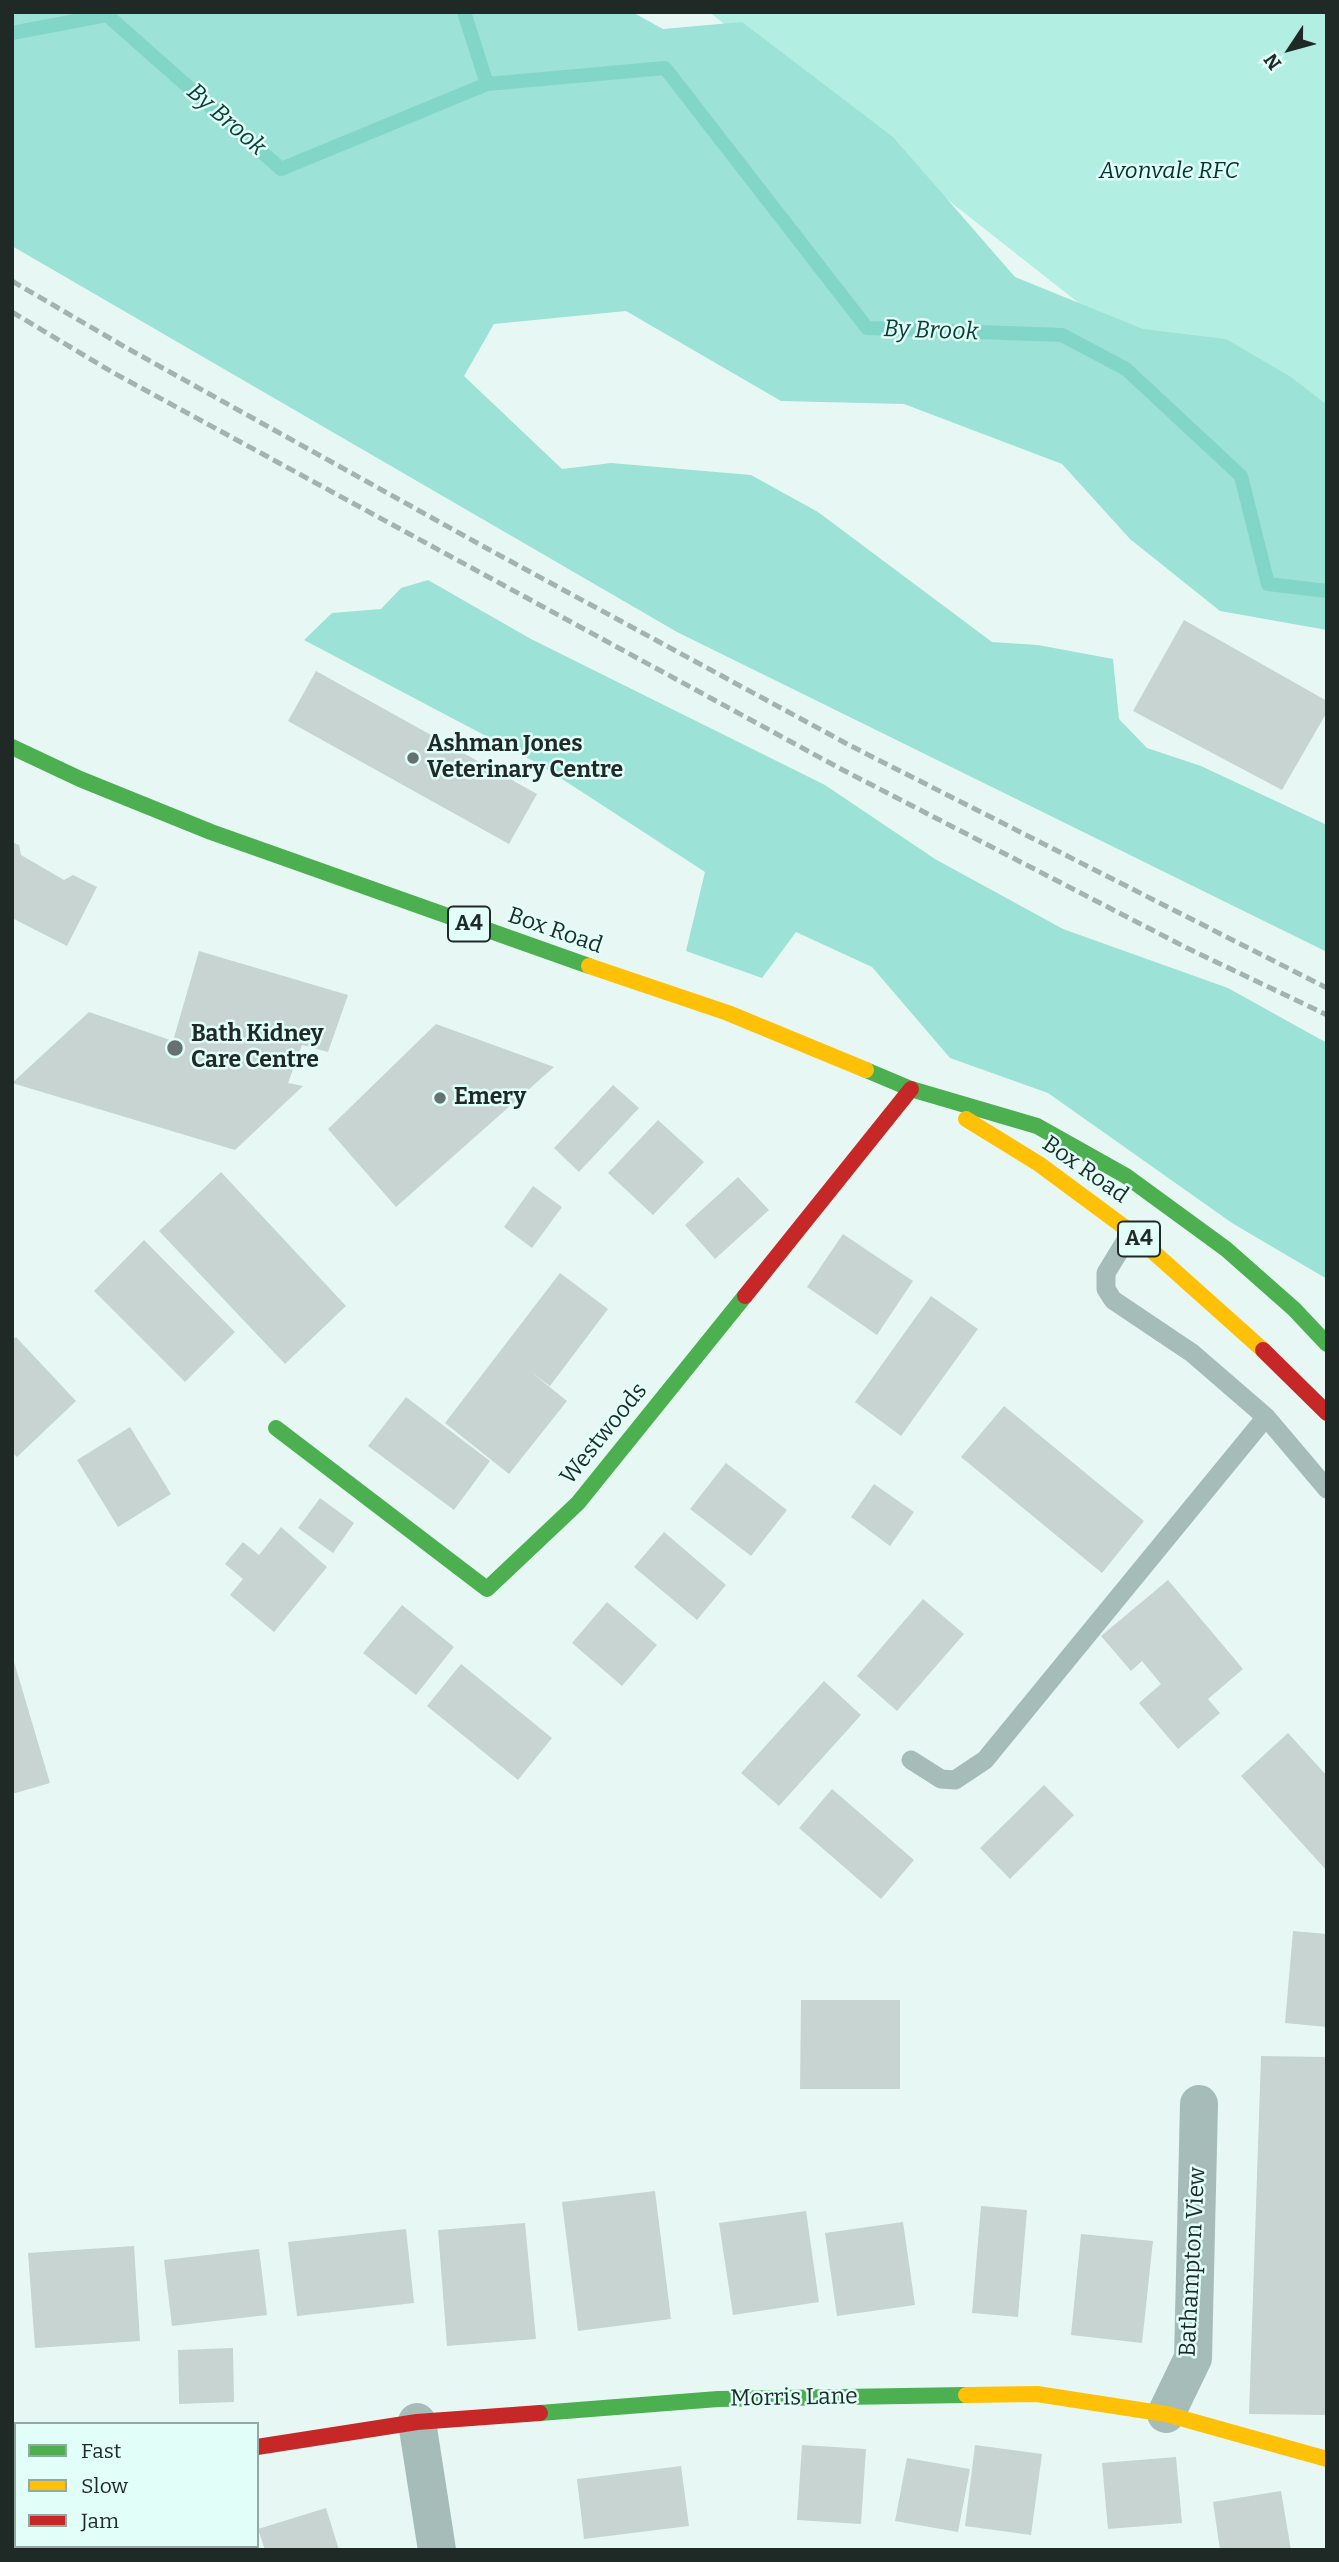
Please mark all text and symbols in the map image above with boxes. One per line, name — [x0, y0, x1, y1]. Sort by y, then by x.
north arrow — [1255, 14, 1325, 84]
text: N — [1259, 49, 1286, 74]
water label: By Brook — [181, 78, 271, 162]
park label: Avonvale RFC — [1099, 158, 1239, 186]
water label: By Brook — [883, 315, 979, 347]
place label: Ashman Jones Veterinary Centre — [427, 731, 623, 785]
marker: Ashman Jones Veterinary Centre — [405, 750, 421, 766]
street label: Box Road — [504, 902, 606, 960]
road number: A4 — [448, 906, 490, 942]
place label: Bath Kidney Care Centre — [191, 1021, 324, 1075]
marker: Bath Kidney Care Centre — [165, 1038, 185, 1058]
place label: Emery — [454, 1084, 526, 1112]
marker: Emery — [432, 1090, 448, 1106]
street label: Box Road — [1037, 1130, 1133, 1210]
road number: A4 — [1118, 1222, 1160, 1256]
street label: Westwoods — [555, 1378, 653, 1490]
street label: Bathampton View — [1174, 2166, 1212, 2358]
street label: Morris Lane — [730, 2383, 858, 2413]
legend — [14, 2422, 259, 2548]
text: Fast — [81, 2438, 121, 2464]
text: Slow — [81, 2473, 128, 2499]
text: Jam — [81, 2508, 119, 2534]

